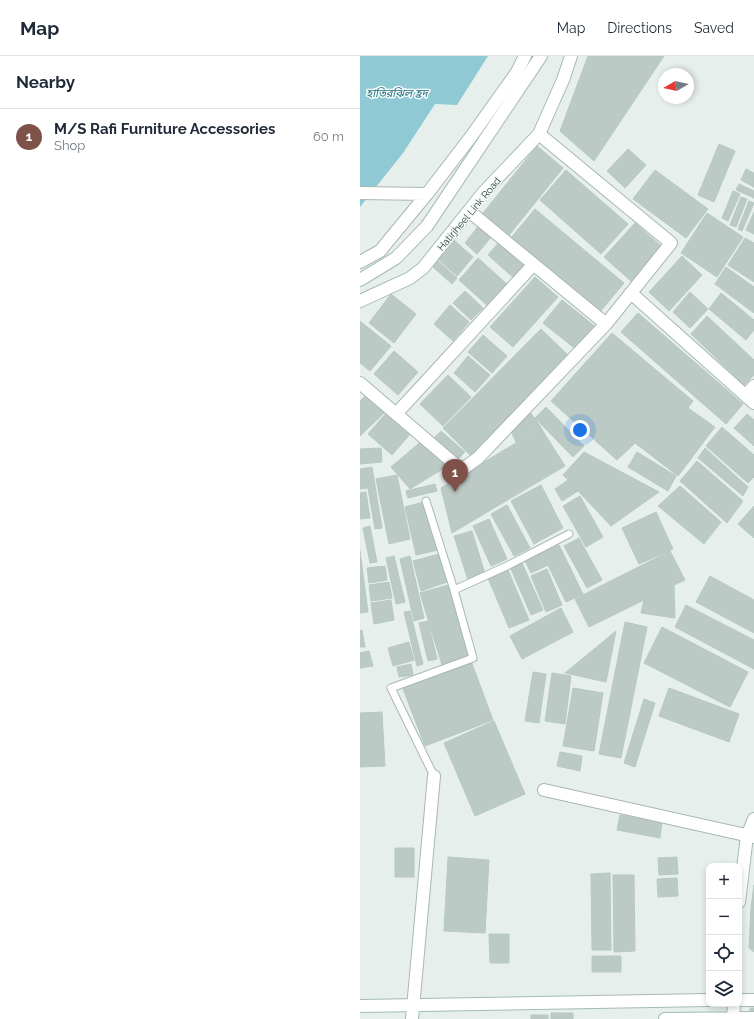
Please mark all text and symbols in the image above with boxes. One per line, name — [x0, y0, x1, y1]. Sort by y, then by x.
text: Map — [20, 17, 59, 39]
text: Map — [557, 20, 585, 36]
text: Directions — [607, 20, 672, 36]
text: Saved — [694, 20, 734, 36]
north arrow — [658, 68, 694, 104]
text: Nearby — [16, 72, 75, 92]
water label: হাতিরঝিল হ্রদ — [366, 87, 430, 100]
text: M/S Rafi Furniture Accessories — [54, 120, 275, 138]
text: 1 — [26, 129, 32, 144]
text: 60 m — [313, 129, 344, 144]
text: Shop — [54, 138, 85, 153]
street label: Hatirjheel Link Road — [435, 175, 503, 253]
your location — [570, 420, 590, 440]
pin: 1 — [442, 459, 468, 492]
map controls — [706, 863, 742, 1007]
button: + — [706, 863, 742, 899]
button: − — [706, 899, 742, 935]
button: locate — [706, 935, 742, 971]
button: layers — [706, 971, 742, 1007]

